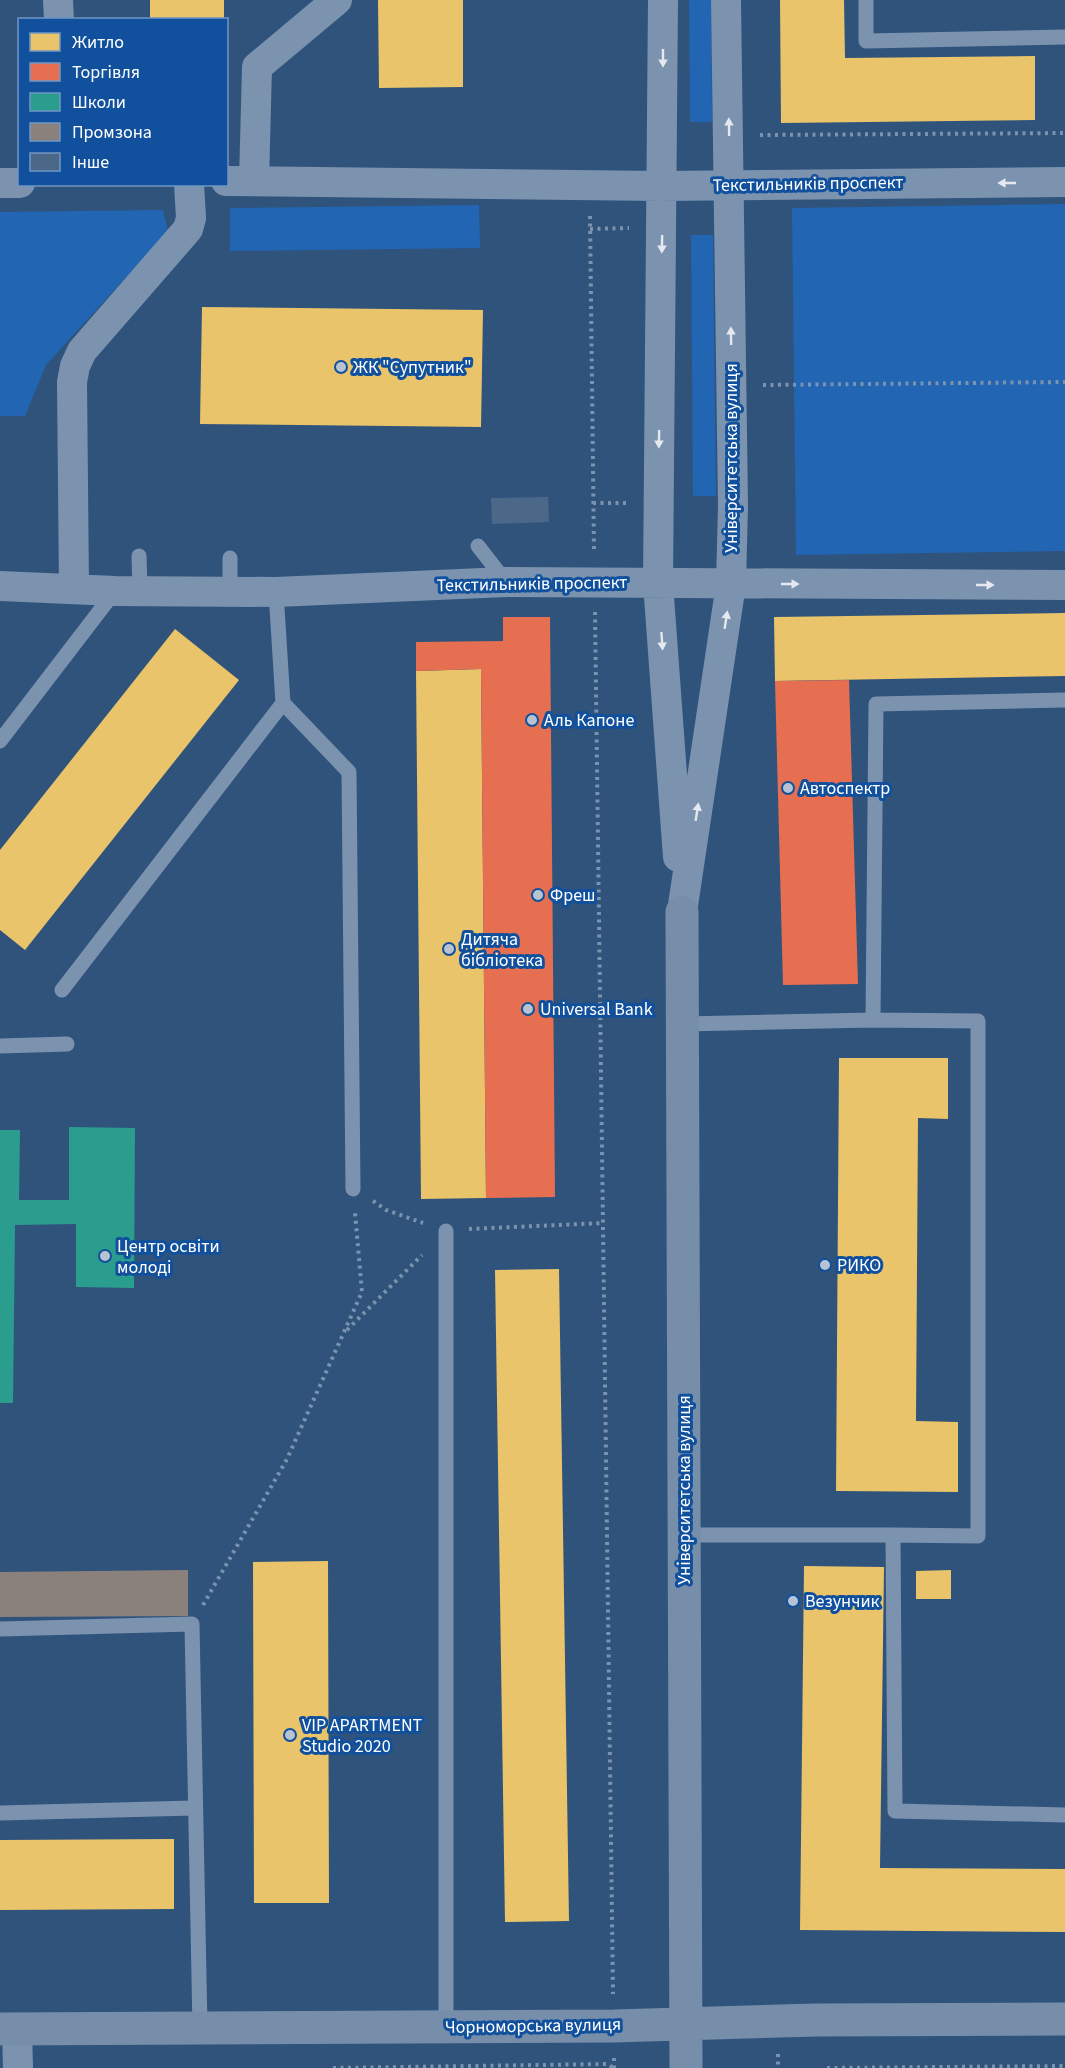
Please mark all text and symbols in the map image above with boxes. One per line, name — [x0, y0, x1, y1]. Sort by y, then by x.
legend — [18, 18, 228, 186]
text: Житло — [72, 30, 124, 55]
one-way arrow — [658, 49, 668, 68]
text: Торгівля — [72, 60, 140, 85]
text: Школи — [72, 90, 126, 115]
one-way arrow — [724, 117, 734, 136]
text: Промзона — [72, 120, 152, 145]
text: Інше — [72, 150, 109, 175]
street label: Текстильників проспект — [712, 170, 904, 198]
one-way arrow — [997, 178, 1016, 188]
one-way arrow — [657, 235, 666, 254]
one-way arrow — [726, 327, 735, 346]
place label: ЖК "Супутник" — [353, 355, 472, 380]
marker: ЖК "Супутник" — [334, 360, 348, 374]
street label: Університетська вулиця — [719, 363, 744, 553]
one-way arrow — [654, 430, 664, 449]
street label: Текстильників проспект — [436, 570, 628, 598]
one-way arrow — [780, 579, 799, 589]
one-way arrow — [975, 580, 994, 590]
one-way arrow — [721, 610, 730, 629]
one-way arrow — [657, 631, 667, 650]
place label: Аль Капоне — [544, 708, 634, 733]
marker: Аль Капоне — [525, 713, 539, 727]
place label: Автоспектр — [800, 776, 890, 801]
marker: Автоспектр — [781, 781, 795, 795]
one-way arrow — [692, 803, 701, 822]
place label: Фреш — [550, 883, 596, 908]
marker: Фреш — [531, 888, 545, 902]
place label: Дитяча бібліотека — [461, 927, 543, 973]
marker: Дитяча бібліотека — [442, 942, 456, 956]
place label: Universal Bank — [540, 997, 653, 1022]
marker: Universal Bank — [521, 1002, 535, 1016]
place label: Центр освіти молоді — [117, 1234, 220, 1280]
marker: Центр освіти молоді — [98, 1249, 112, 1263]
place label: РИКО — [837, 1253, 881, 1278]
marker: РИКО — [818, 1258, 832, 1272]
street label: Університетська вулиця — [672, 1395, 697, 1585]
place label: Везунчик — [805, 1589, 880, 1614]
marker: Везунчик — [786, 1594, 800, 1608]
place label: VIP APARTMENT Studio 2020 — [302, 1713, 423, 1759]
marker: VIP APARTMENT Studio 2020 — [283, 1728, 297, 1742]
street label: Чорноморська вулиця — [445, 2012, 621, 2040]

